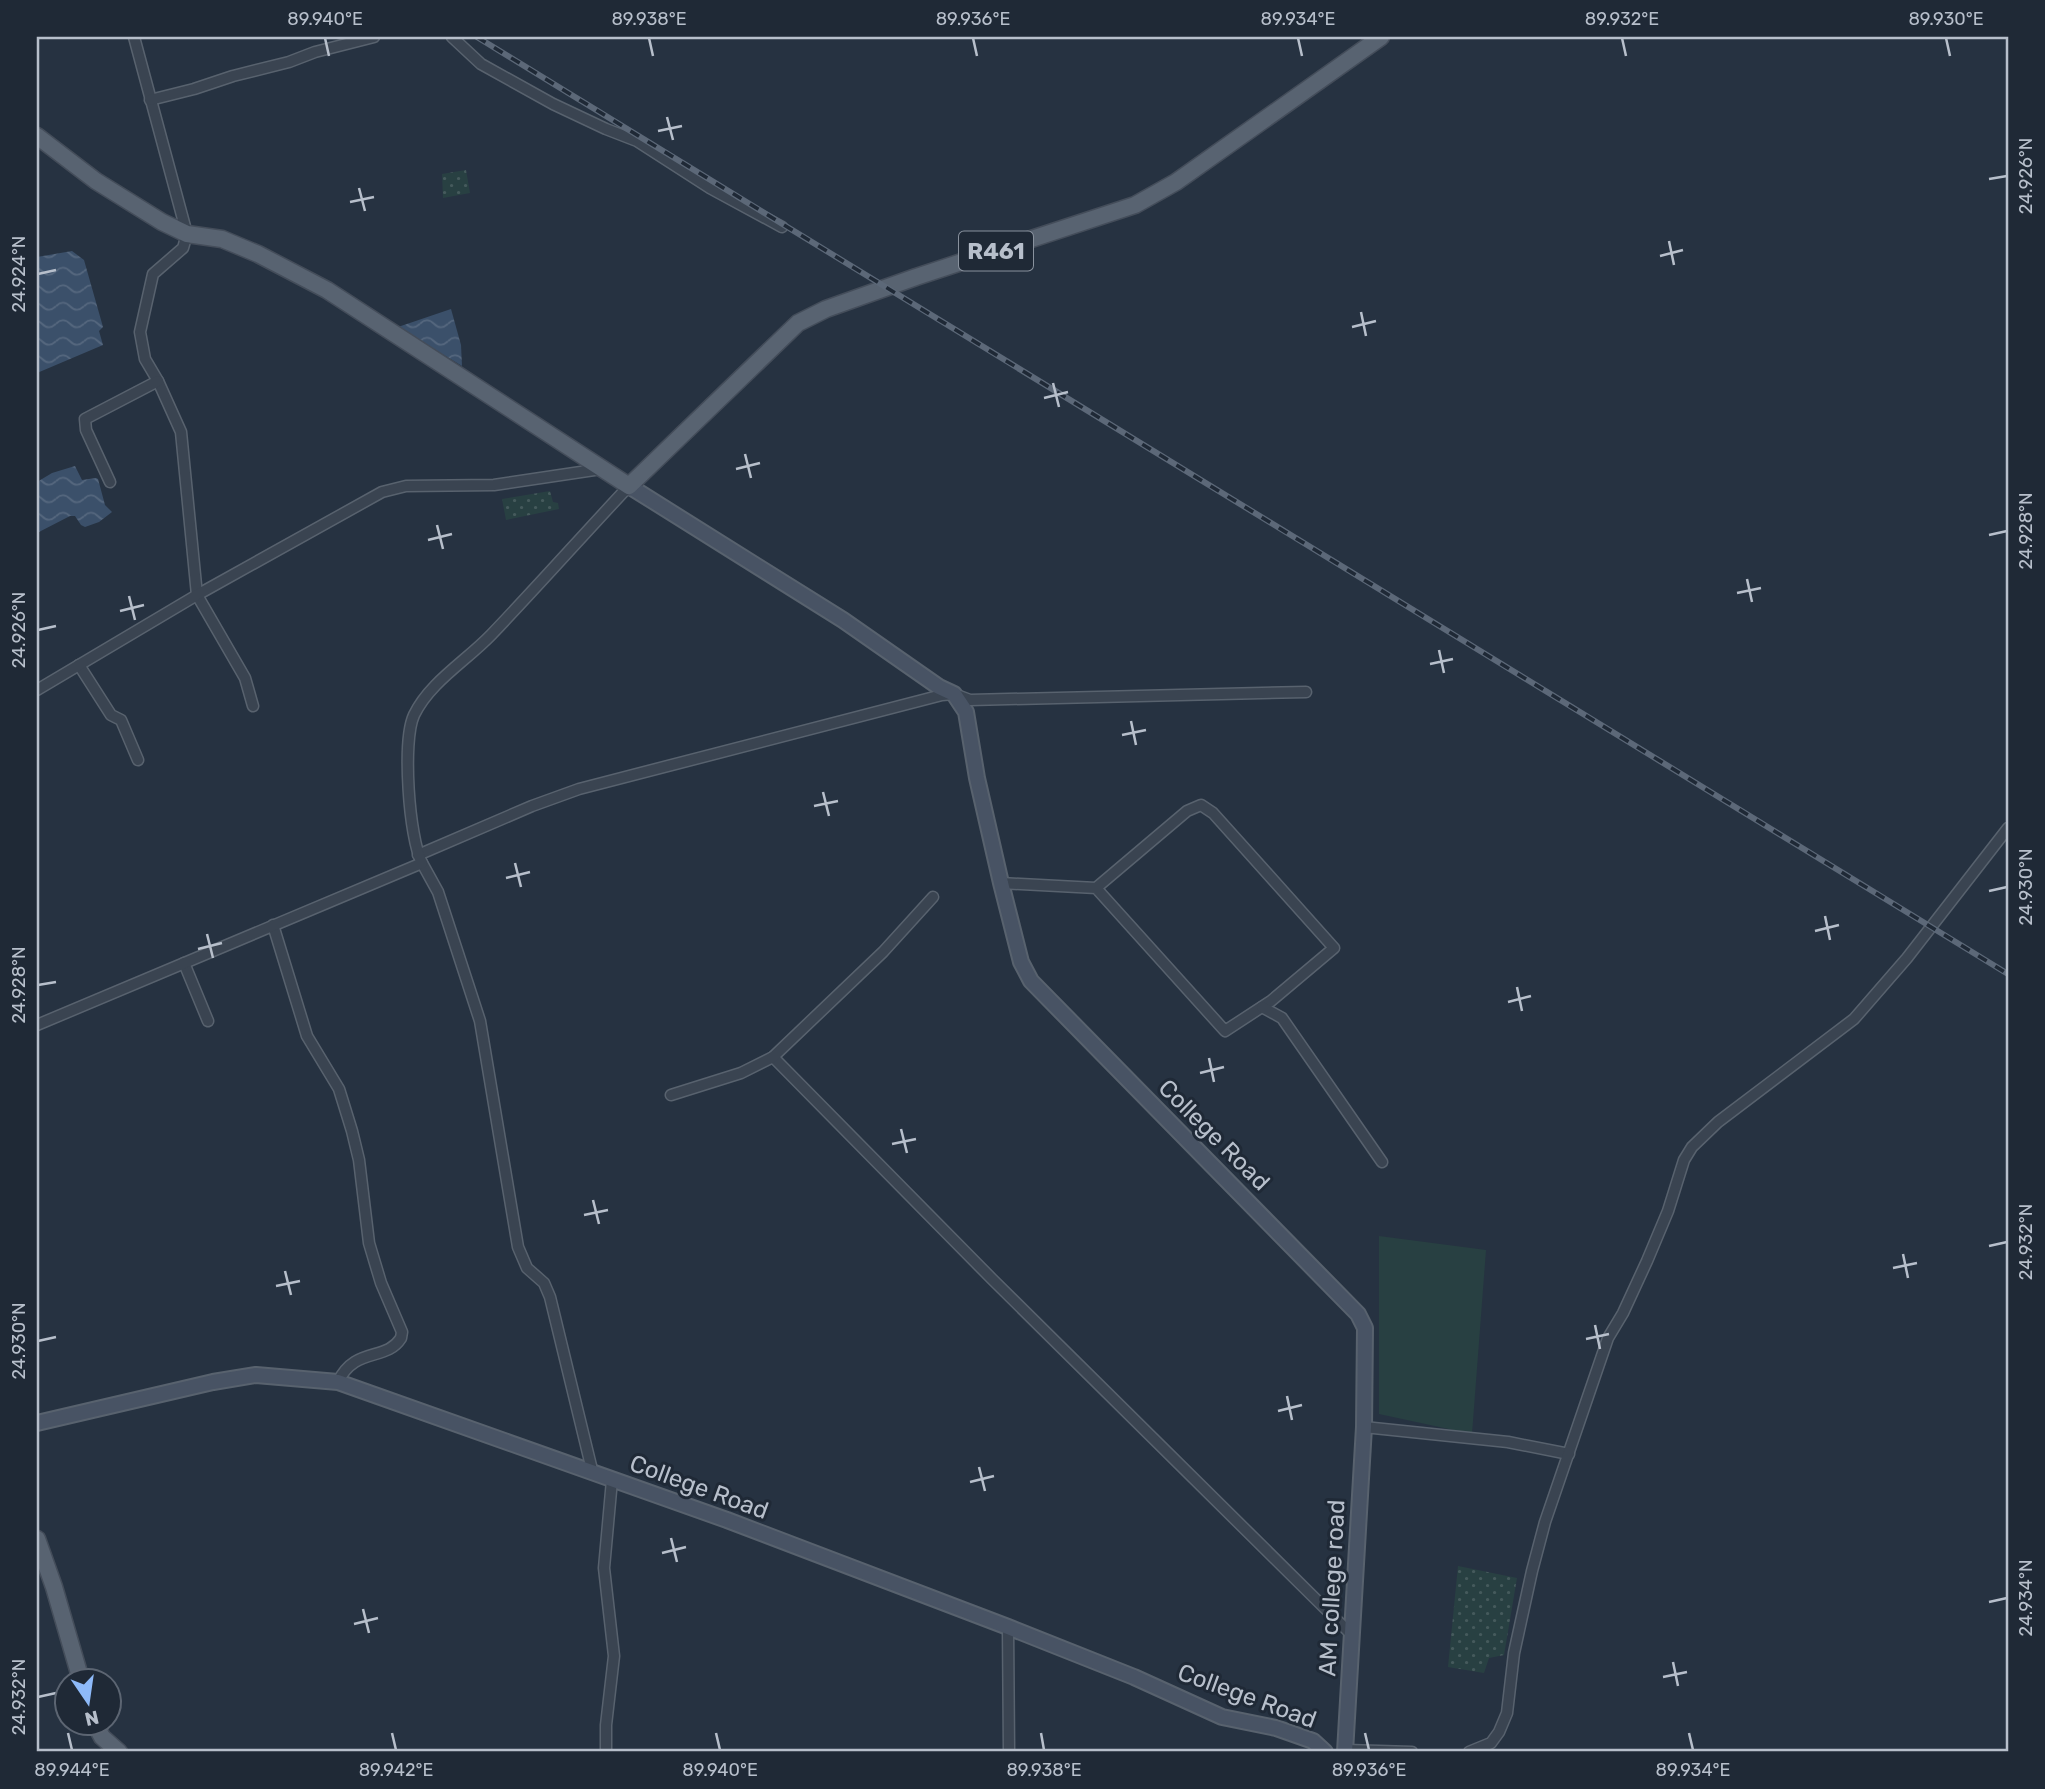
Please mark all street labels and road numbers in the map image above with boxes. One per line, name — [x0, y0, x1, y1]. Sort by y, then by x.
road number: R461 — [959, 232, 1033, 270]
street label: College Road — [1153, 1074, 1275, 1196]
street label: College Road — [626, 1449, 772, 1525]
street label: AM college road — [1313, 1499, 1351, 1677]
street label: College Road — [1174, 1658, 1320, 1734]

